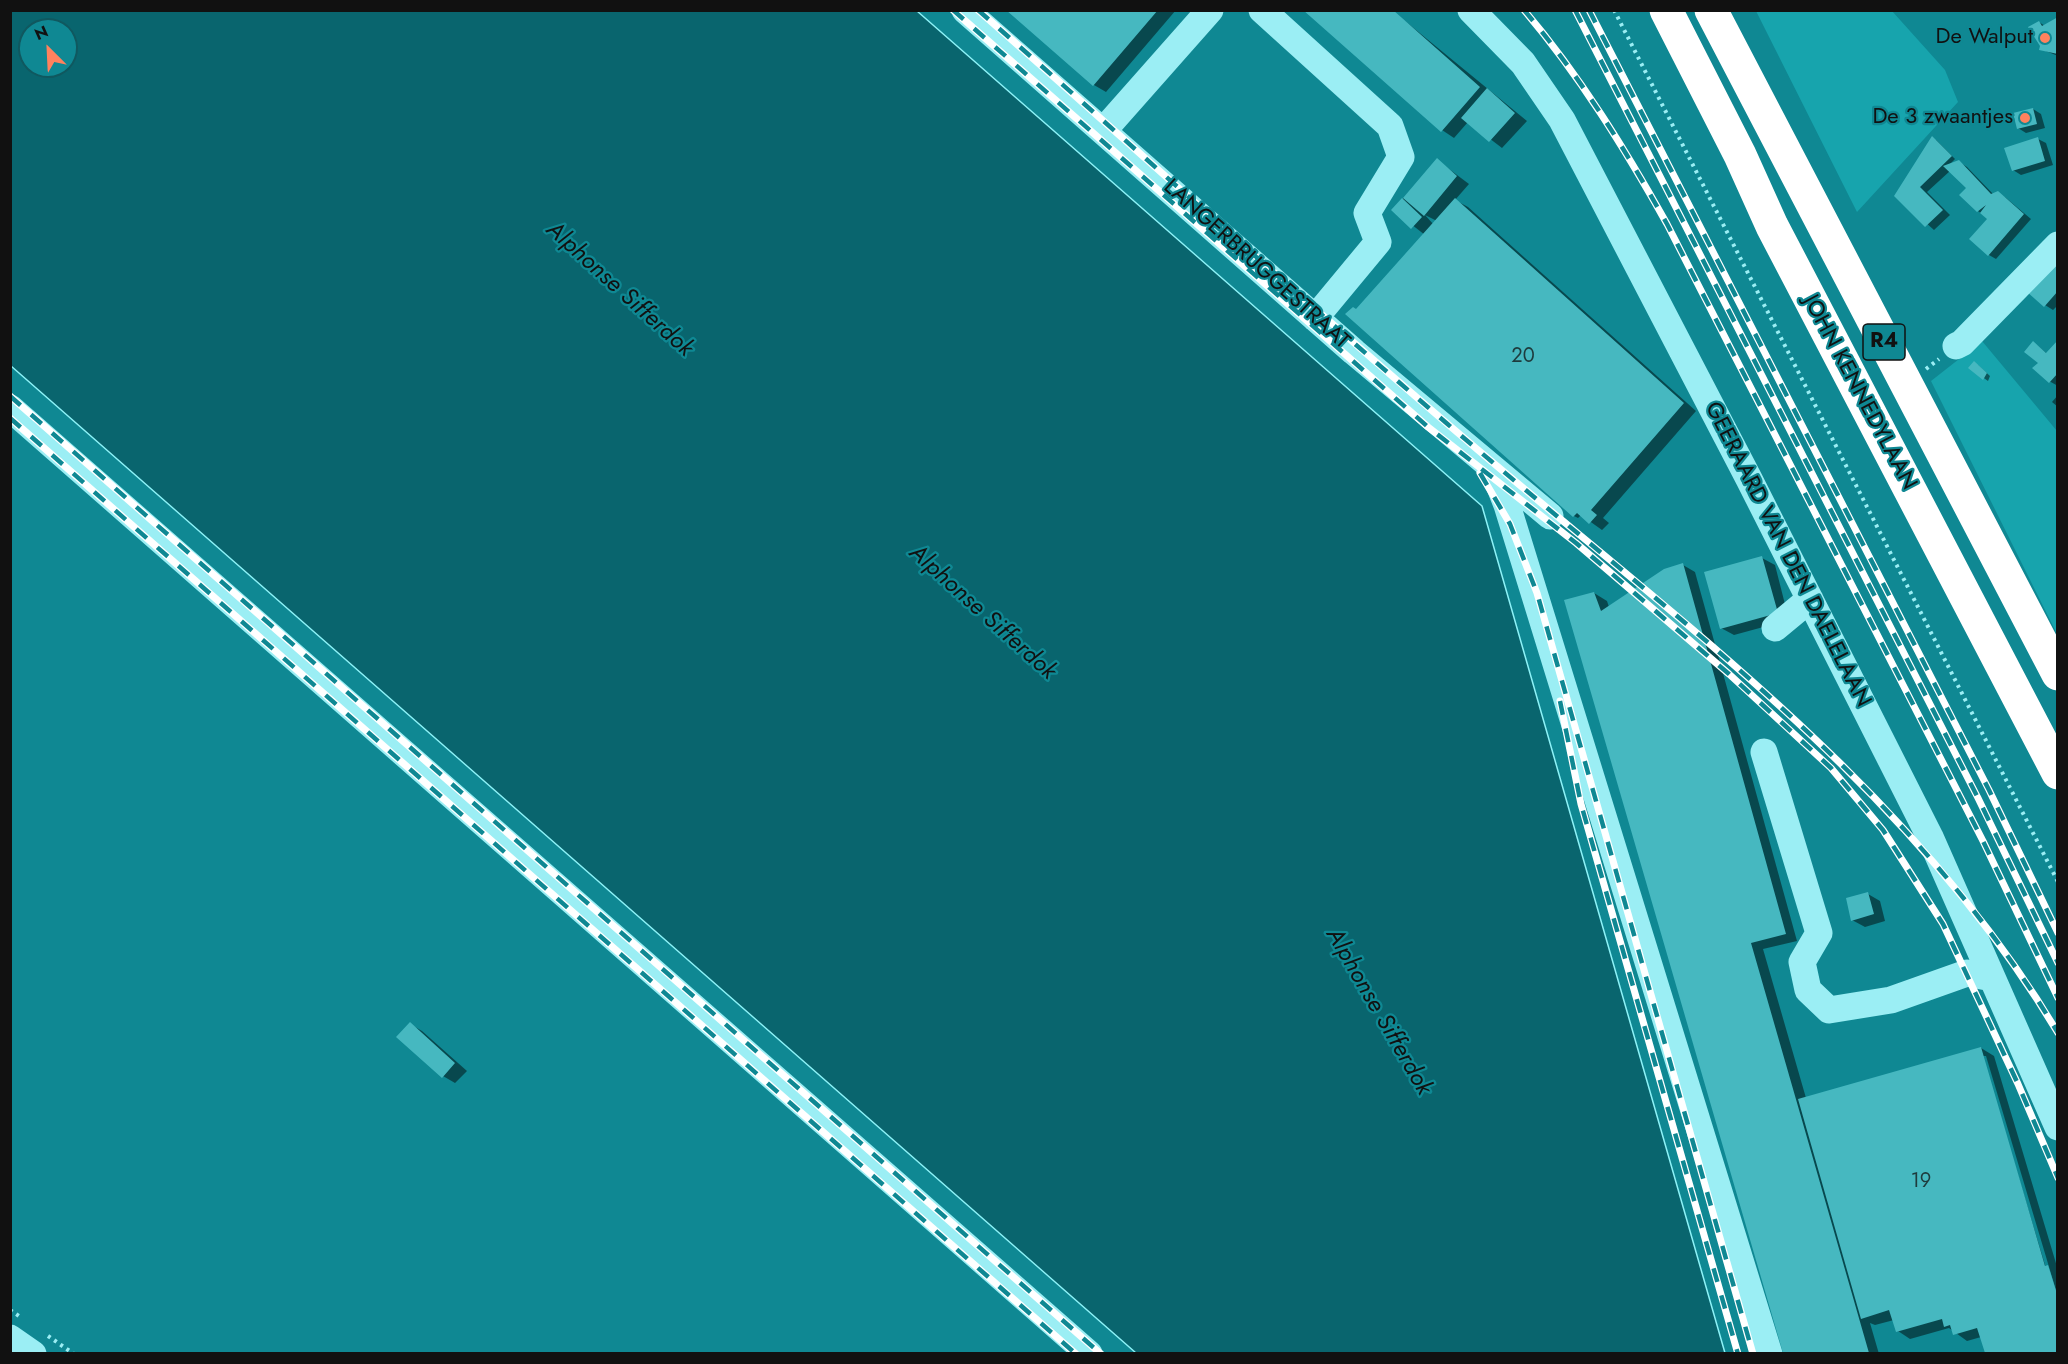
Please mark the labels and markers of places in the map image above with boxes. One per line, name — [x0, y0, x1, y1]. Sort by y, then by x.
place label: De Walput — [1936, 25, 2033, 51]
marker: De Walput — [2038, 31, 2052, 45]
place label: De 3 zwaantjes — [1872, 105, 2013, 131]
marker: De 3 zwaantjes — [2018, 111, 2032, 125]

